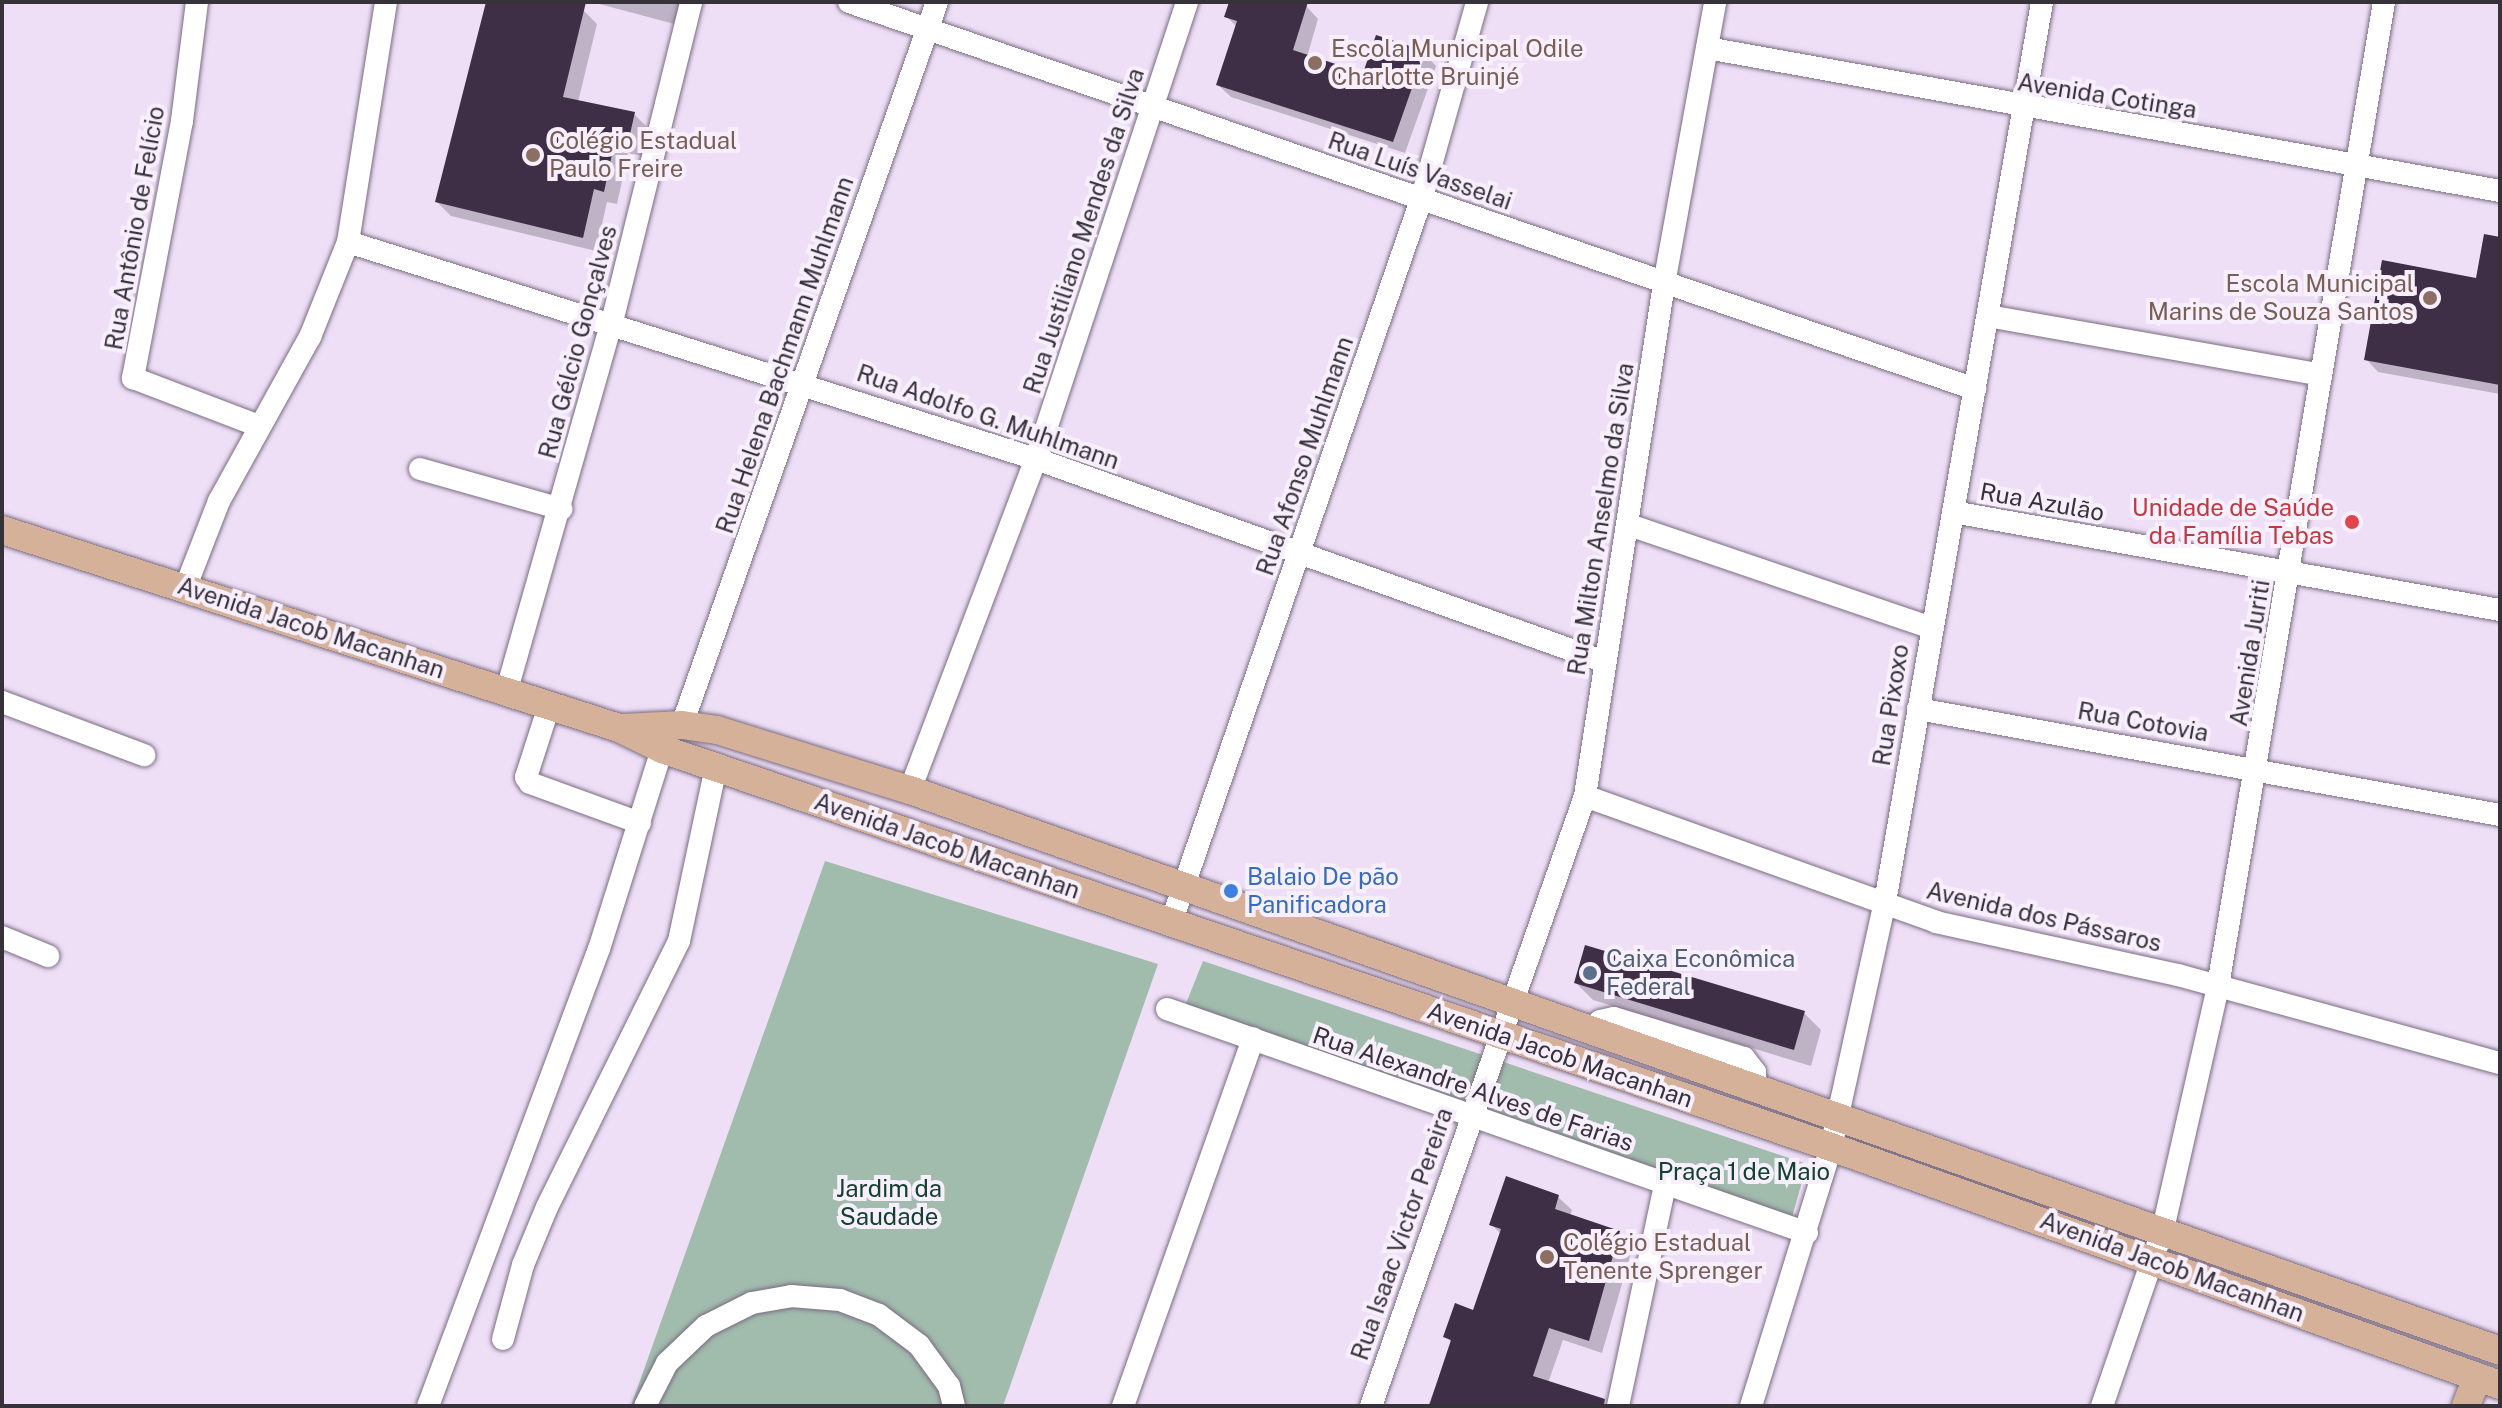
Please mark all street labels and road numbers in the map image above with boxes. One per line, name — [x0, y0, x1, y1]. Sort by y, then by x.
street label: Rua Justiliano Mendes da Silva — [1018, 64, 1150, 398]
street label: Avenida Cotinga — [2015, 68, 2199, 124]
street label: Rua Antônio de Felício — [99, 103, 171, 353]
street label: Rua Luís Vasselai — [1324, 126, 1516, 216]
street label: Rua Helena Bachmann Muhlmann — [710, 173, 860, 537]
street label: Rua Gélcio Gonçalves — [533, 222, 623, 462]
street label: Rua Afonso Muhlmann — [1251, 333, 1359, 579]
street label: Rua Adolfo G. Muhlmann — [853, 358, 1123, 476]
street label: Rua Milton Anselmo da Silva — [1562, 361, 1640, 677]
street label: Rua Azulão — [1978, 477, 2106, 527]
street label: Avenida Jacob Macanhan — [174, 571, 448, 685]
street label: Avenida Juriti — [2224, 578, 2276, 728]
street label: Rua Pixoxo — [1867, 642, 1915, 768]
street label: Rua Cotovia — [2075, 696, 2211, 748]
street label: Avenida Jacob Macanhan — [810, 787, 1084, 905]
street label: Avenida dos Pássaros — [1924, 876, 2164, 958]
street label: Avenida Jacob Macanhan — [1423, 996, 1697, 1114]
street label: Rua Alexandre Alves de Farias — [1309, 1020, 1637, 1158]
street label: Rua Isaac Victor Pereira — [1345, 1104, 1459, 1364]
street label: Avenida Jacob Macanhan — [2036, 1206, 2308, 1328]

